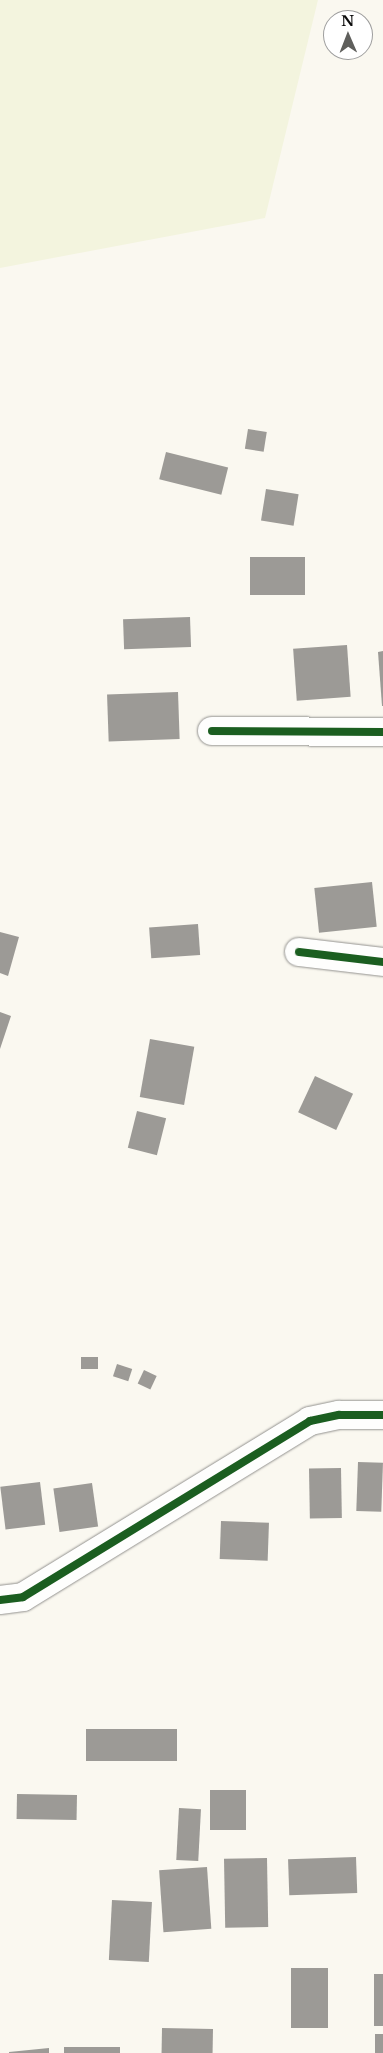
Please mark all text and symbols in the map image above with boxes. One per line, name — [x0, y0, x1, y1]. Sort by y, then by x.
north arrow — [323, 10, 373, 60]
text: N — [341, 12, 354, 30]

